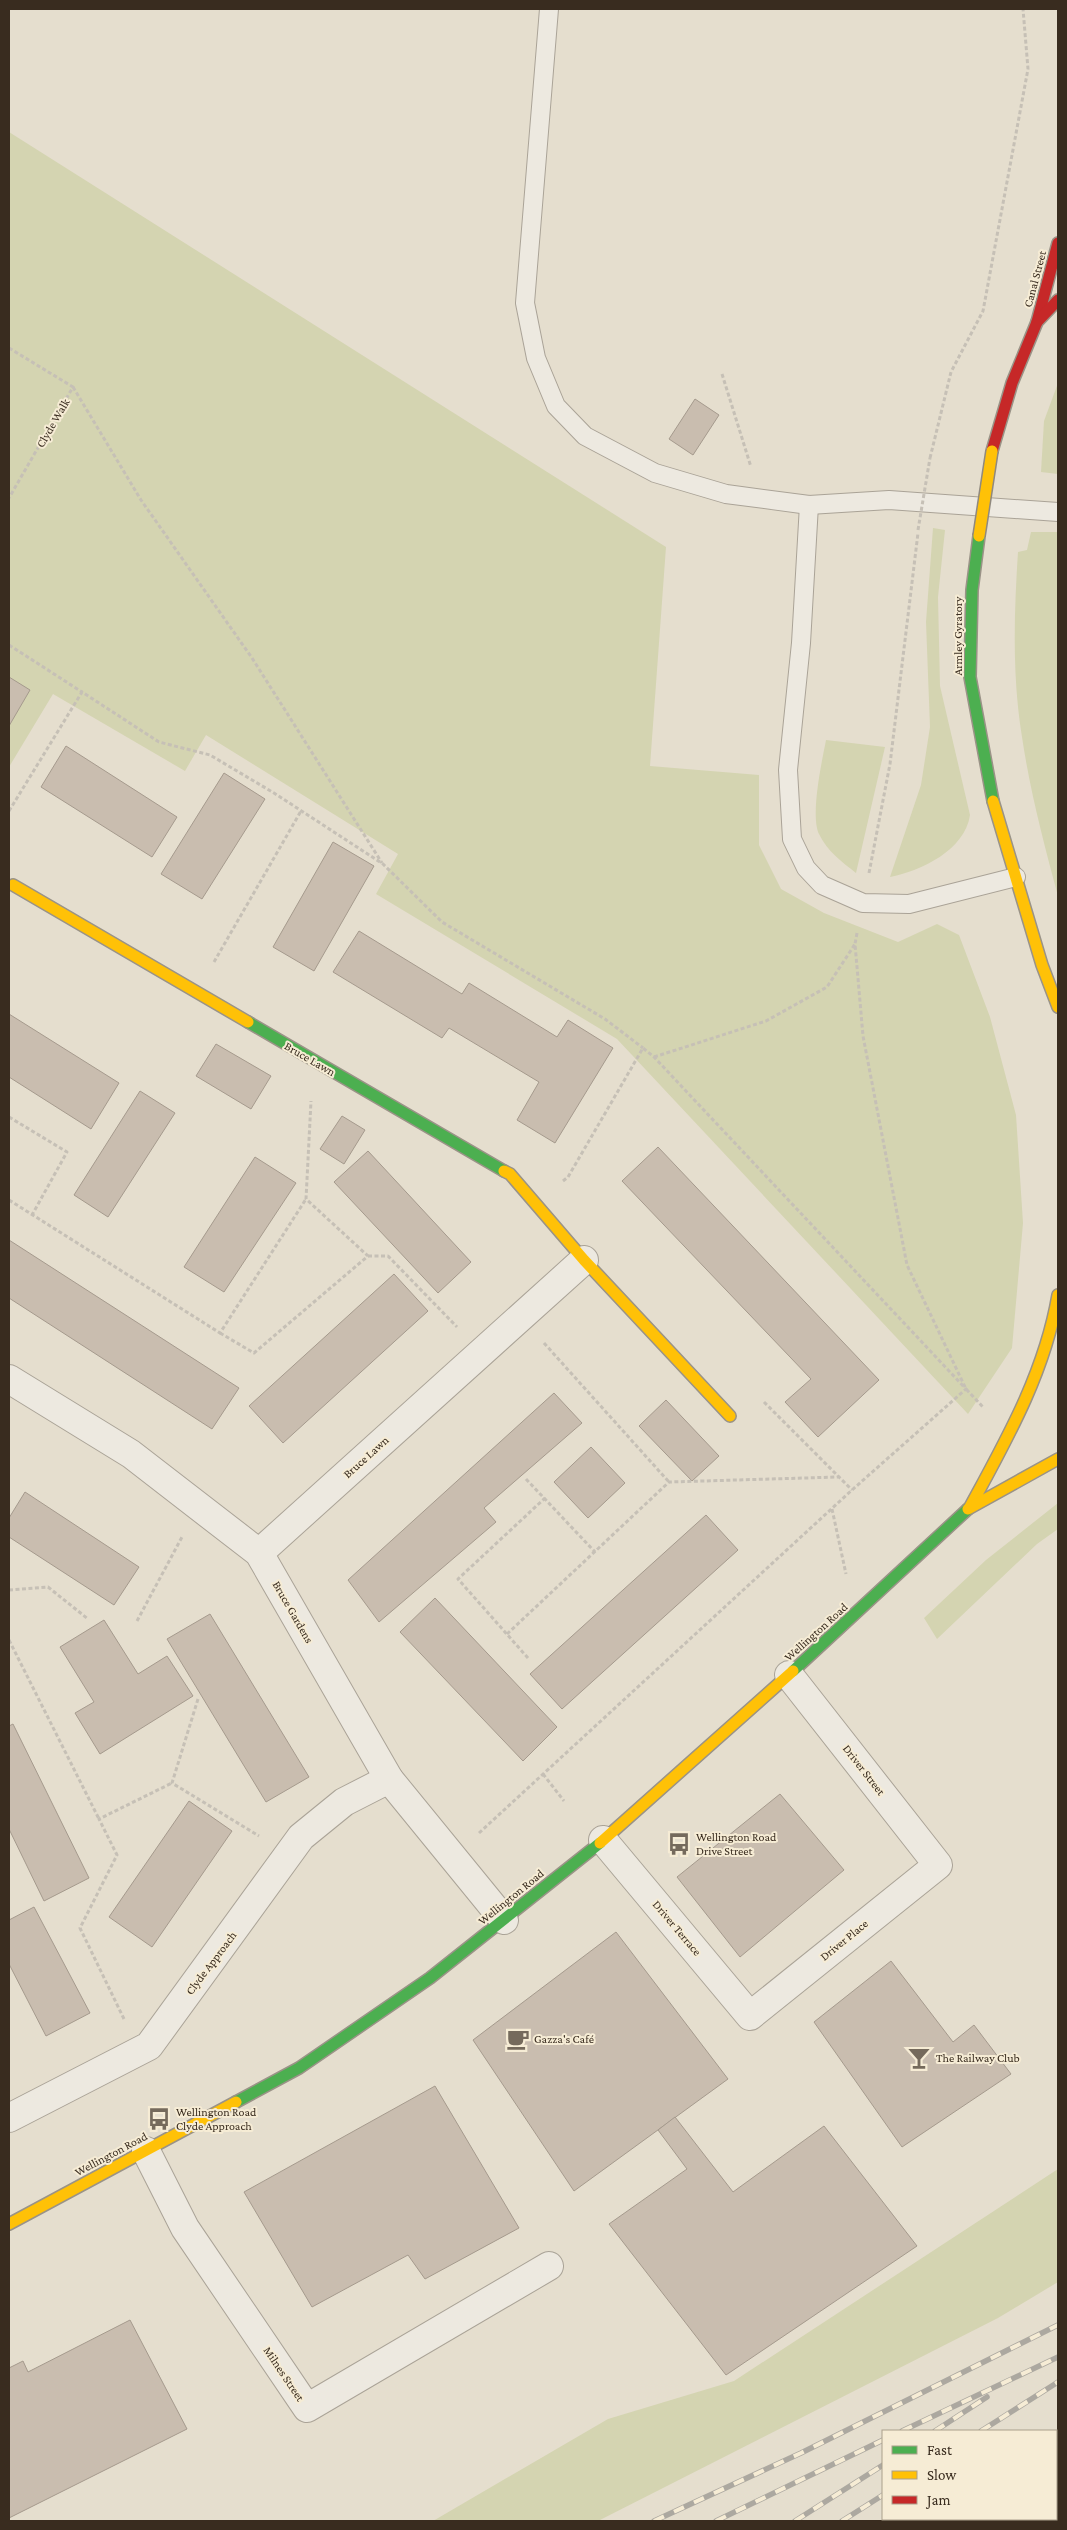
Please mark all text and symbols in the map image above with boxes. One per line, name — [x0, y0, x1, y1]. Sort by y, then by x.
street label: Canal Street — [1021, 248, 1050, 309]
street label: Clyde Walk — [33, 396, 73, 450]
street label: Armley Gyratory — [951, 596, 965, 676]
street label: Bruce Lawn — [282, 1039, 338, 1079]
street label: Bruce Lawn — [340, 1433, 392, 1481]
street label: Bruce Gardens — [270, 1578, 317, 1646]
street label: Wellington Road — [781, 1599, 851, 1664]
street label: Driver Street — [840, 1742, 889, 1799]
place label: Wellington Road Drive Street — [696, 1830, 777, 1858]
bus stop icon: Wellington Road Drive Street — [666, 1831, 692, 1857]
street label: Wellington Road — [475, 1866, 547, 1928]
street label: Driver Terrace — [650, 1897, 704, 1959]
street label: Driver Place — [817, 1916, 871, 1964]
street label: Clyde Approach — [183, 1928, 240, 1997]
cafe icon: Gazza's Café — [505, 2026, 531, 2052]
place label: Gazza's Café — [534, 2032, 594, 2046]
bar icon: The Railway Club — [906, 2045, 932, 2071]
place label: The Railway Club — [936, 2051, 1020, 2065]
place label: Wellington Road Clyde Approach — [176, 2105, 257, 2133]
bus stop icon: Wellington Road Clyde Approach — [146, 2106, 172, 2132]
street label: Wellington Road — [72, 2129, 150, 2179]
street label: Milnes Street — [261, 2344, 308, 2405]
legend — [882, 2430, 1057, 2520]
text: Fast — [927, 2442, 953, 2458]
text: Slow — [927, 2467, 957, 2483]
text: Jam — [925, 2492, 950, 2509]

